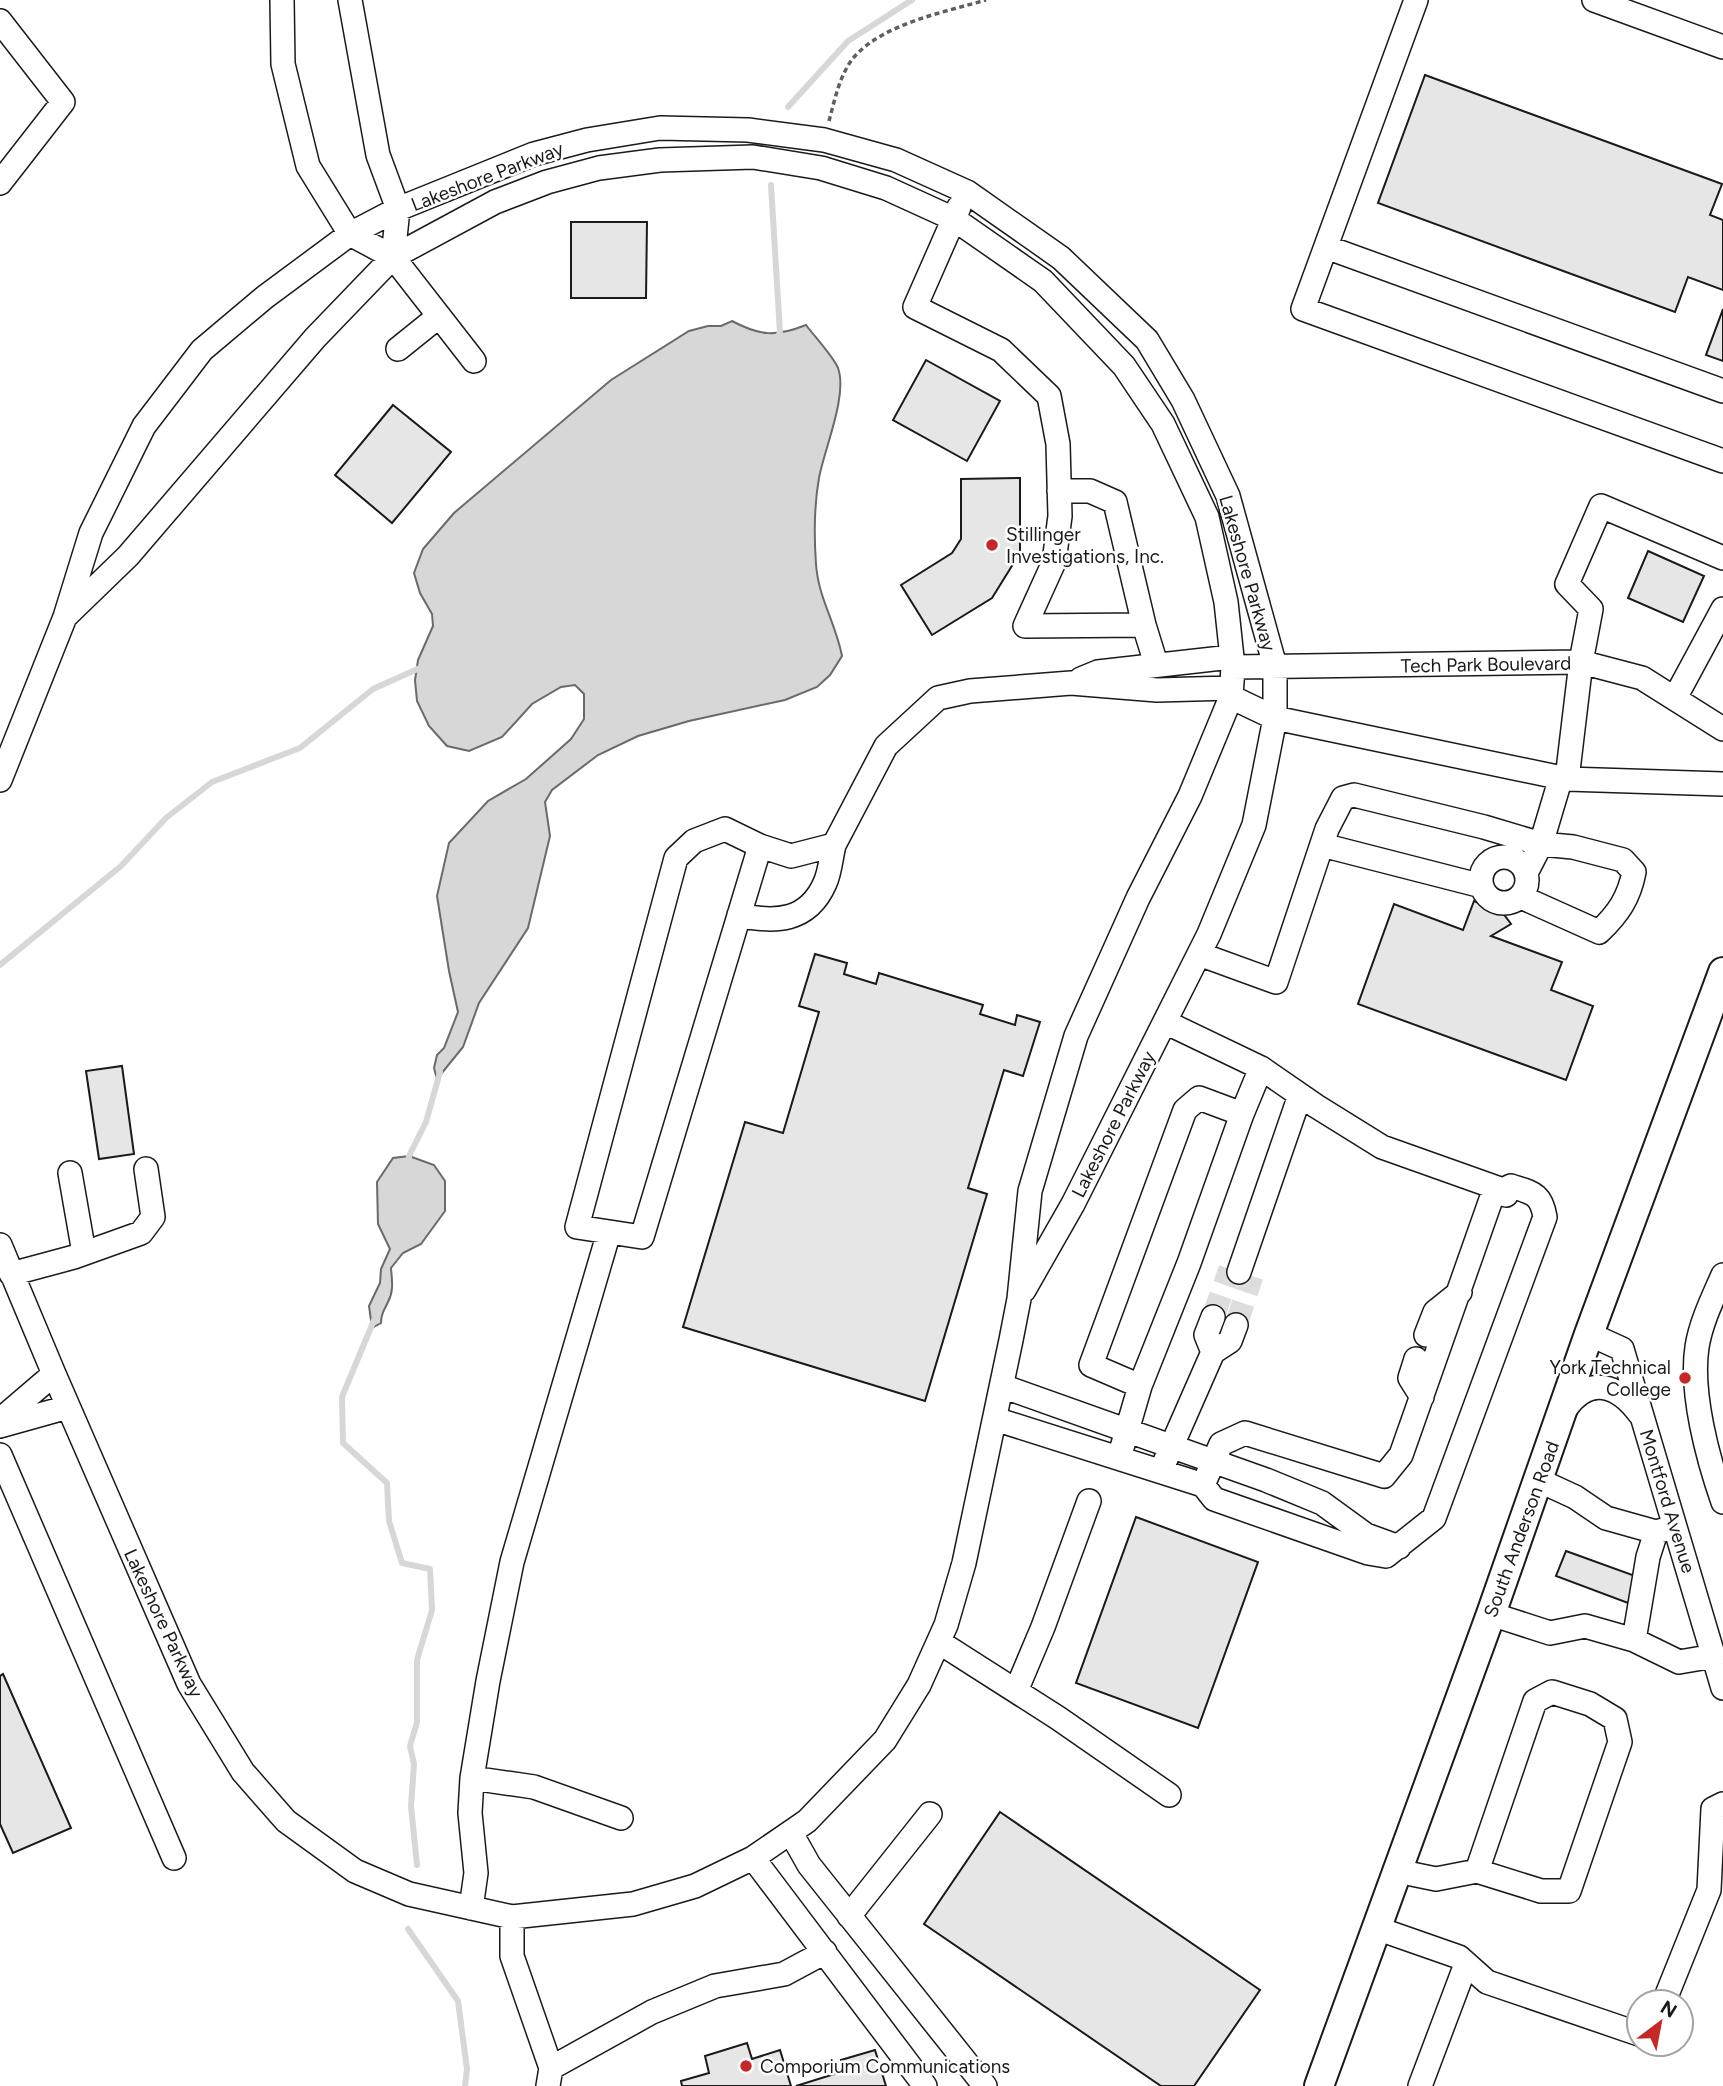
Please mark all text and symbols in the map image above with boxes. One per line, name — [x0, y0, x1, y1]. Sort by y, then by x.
street label: Lakeshore Parkway — [408, 137, 567, 216]
street label: Lakeshore Parkway — [1214, 492, 1281, 654]
place label: Stillinger Investigations, Inc. — [1006, 523, 1164, 568]
marker: Stillinger Investigations, Inc. — [984, 537, 1000, 553]
street label: Tech Park Boulevard — [1401, 652, 1571, 677]
street label: Lakeshore Parkway — [1067, 1047, 1160, 1201]
place label: York Technical College — [1550, 1356, 1671, 1401]
marker: York Technical College — [1677, 1370, 1693, 1386]
street label: Montford Avenue — [1635, 1426, 1700, 1576]
street label: South Anderson Road — [1479, 1438, 1564, 1621]
street label: Lakeshore Parkway — [119, 1545, 208, 1701]
north arrow — [1625, 1988, 1695, 2058]
text: N — [1656, 1995, 1681, 2023]
place label: Comporium Communications — [760, 2055, 1010, 2078]
marker: Comporium Communications — [738, 2058, 754, 2074]

